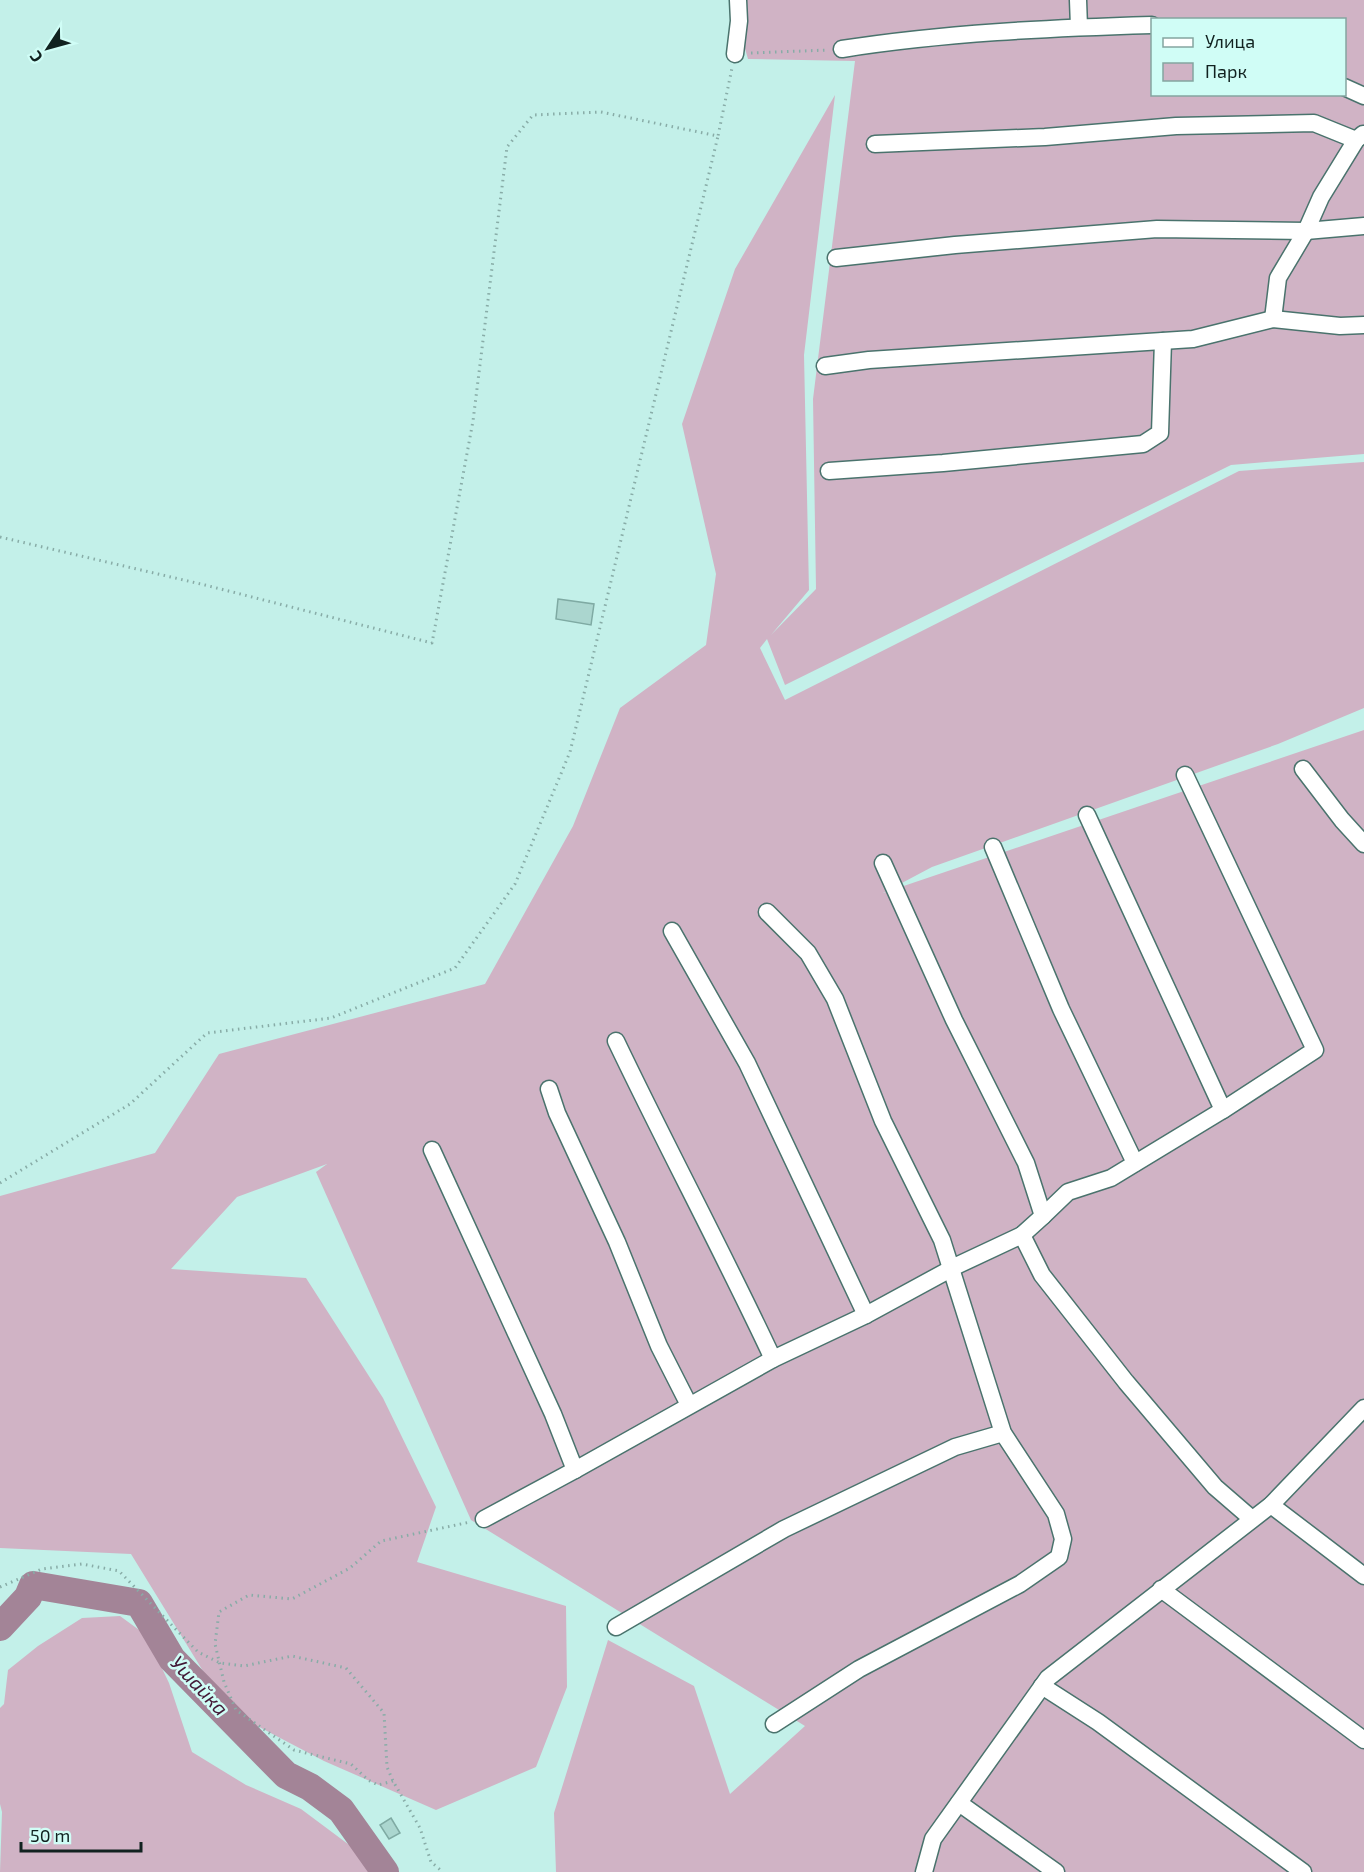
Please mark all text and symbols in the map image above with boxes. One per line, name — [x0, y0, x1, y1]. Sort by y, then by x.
north arrow — [18, 18, 78, 78]
legend — [1151, 18, 1346, 96]
text: Улица — [1205, 30, 1255, 52]
text: С — [25, 48, 46, 67]
text: Парк — [1205, 60, 1247, 82]
water label: Ушайка — [166, 1650, 234, 1720]
scale bar — [21, 1815, 141, 1853]
text: 50 m — [30, 1824, 70, 1846]

